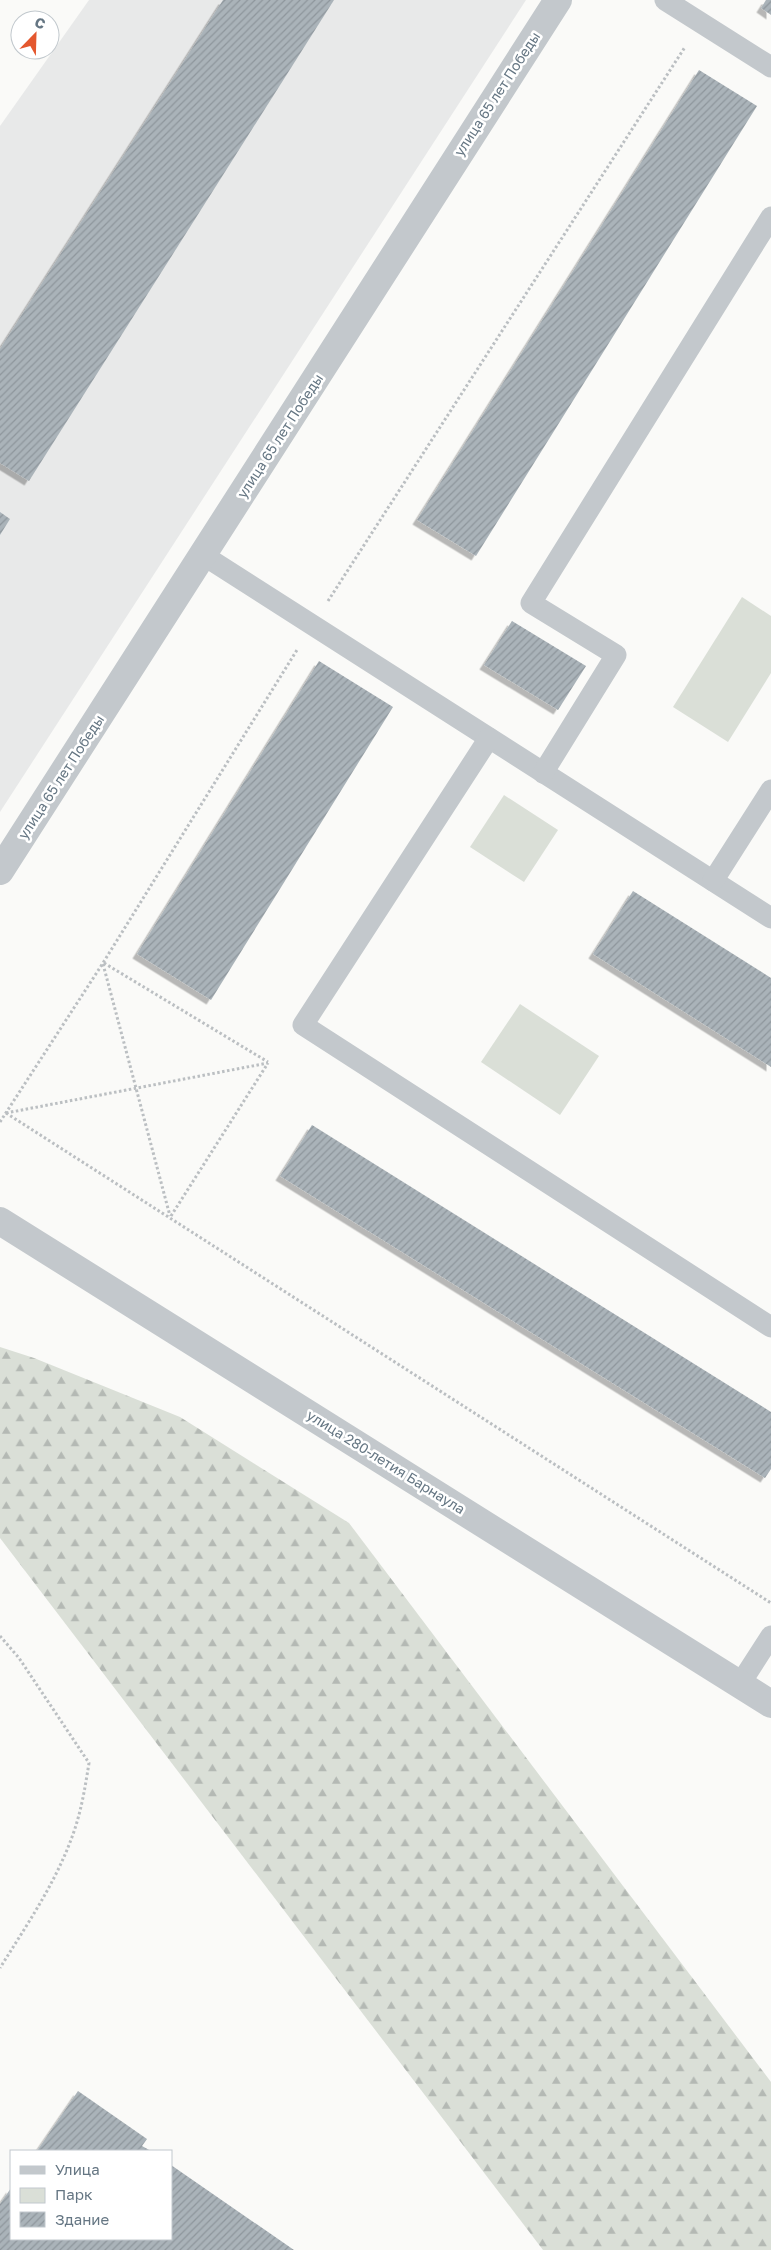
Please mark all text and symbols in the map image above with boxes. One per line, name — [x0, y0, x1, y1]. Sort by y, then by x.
north arrow — [10, 10, 60, 60]
text: С — [32, 13, 48, 32]
street label: улица 65 лет Победы — [450, 28, 543, 159]
street label: улица 65 лет Победы — [233, 370, 326, 501]
street label: улица 65 лет Победы — [14, 711, 107, 842]
street label: улица 280-летия Барнаула — [304, 1406, 469, 1517]
legend — [10, 2150, 172, 2240]
text: Улица — [55, 2160, 100, 2178]
text: Парк — [55, 2185, 93, 2203]
text: Здание — [55, 2210, 109, 2228]

